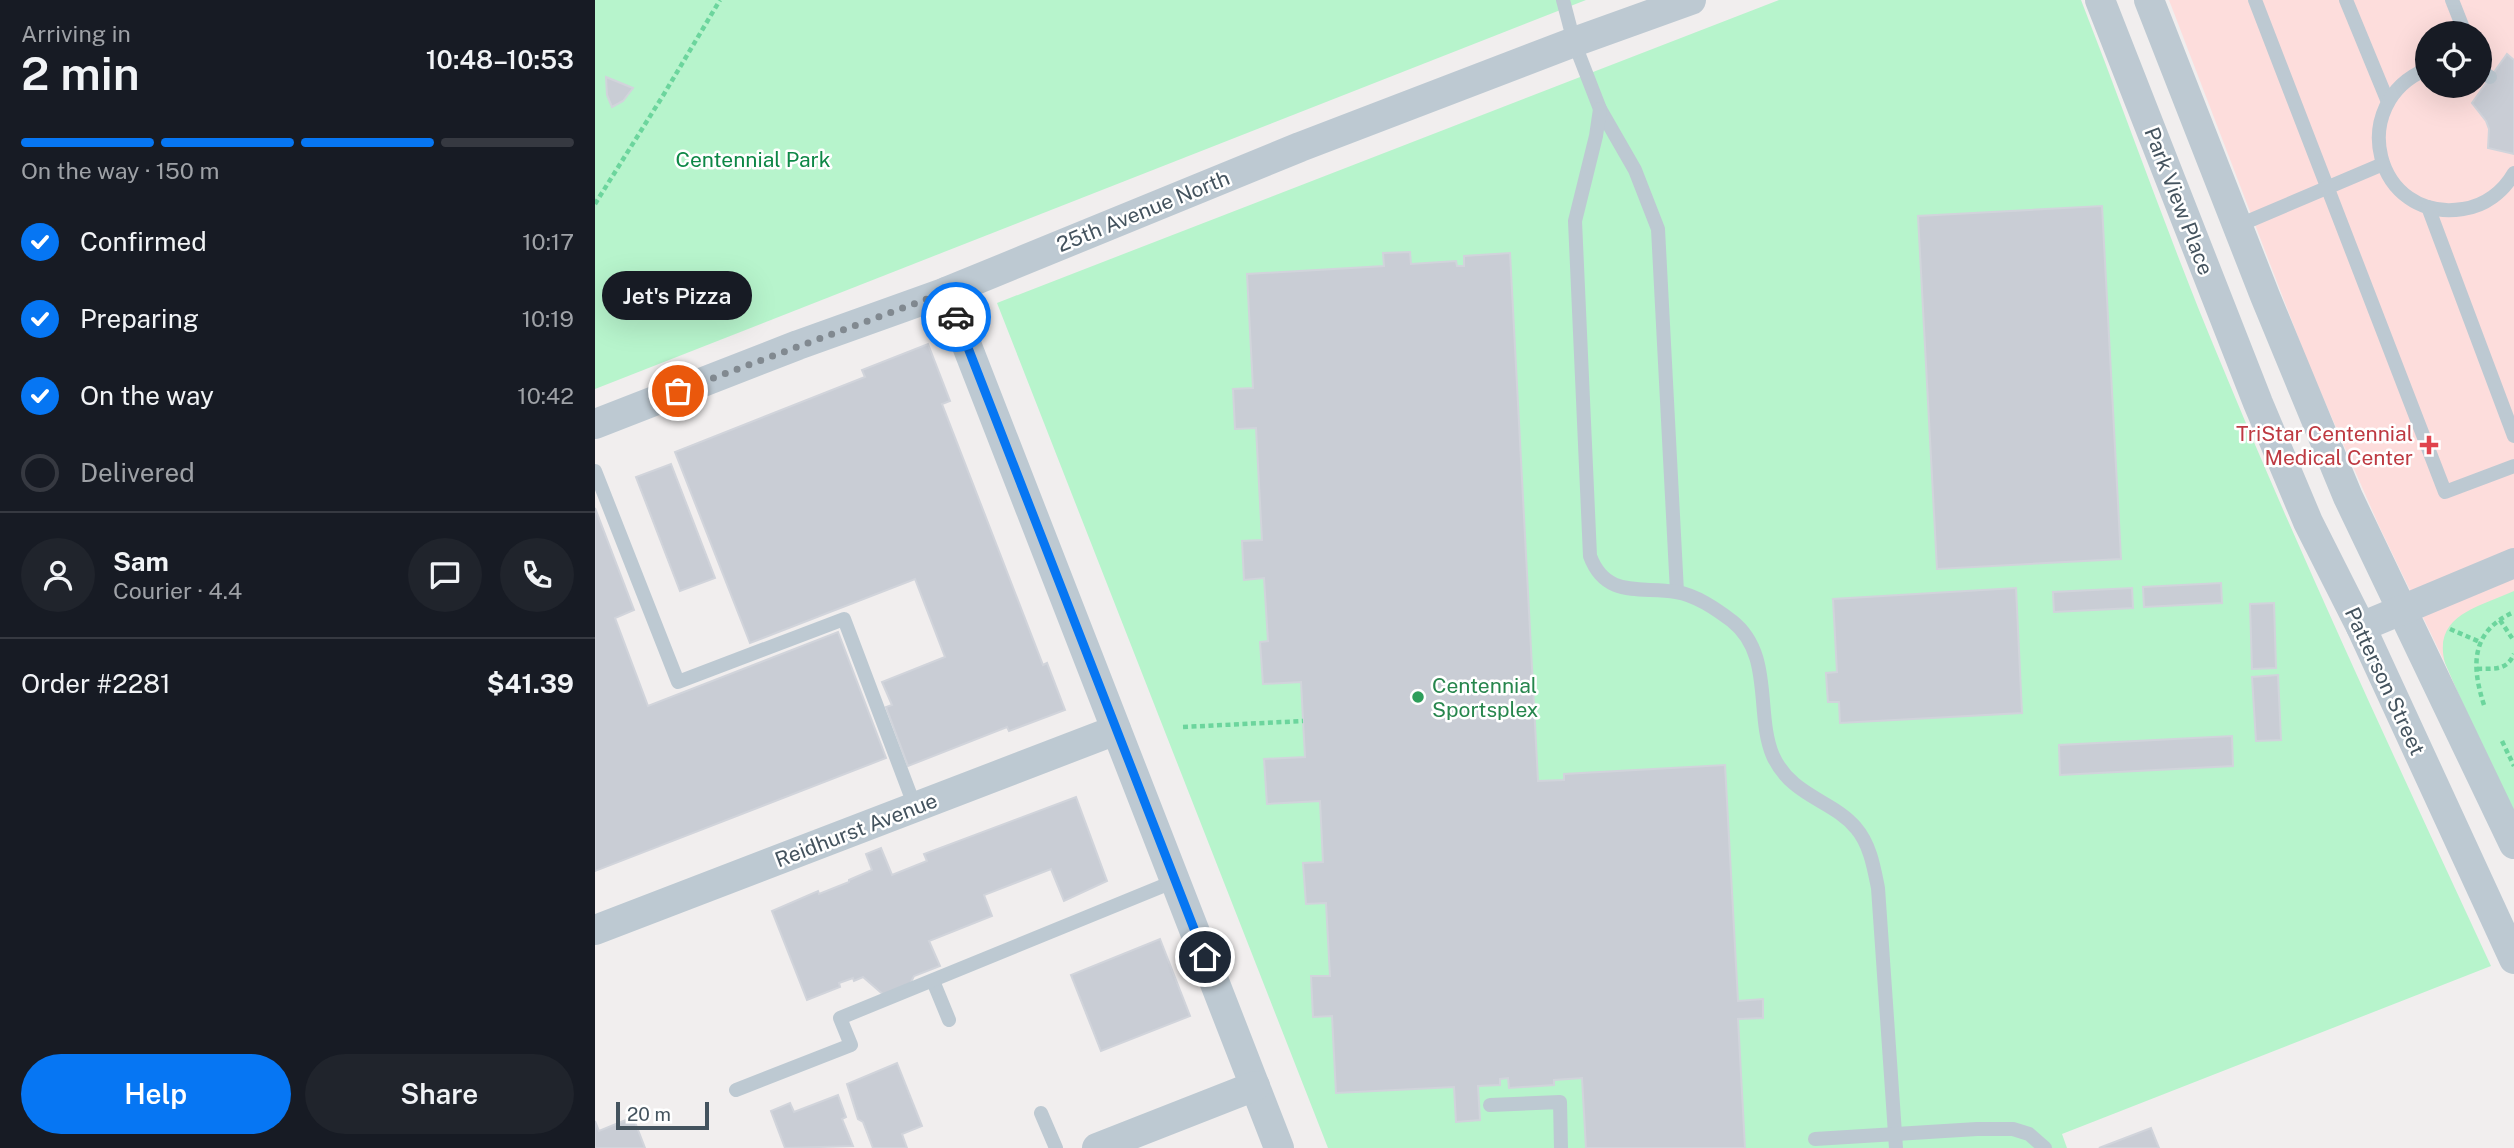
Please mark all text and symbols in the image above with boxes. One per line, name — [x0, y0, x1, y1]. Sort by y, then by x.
text: Arriving in — [21, 20, 131, 47]
map controls — [2415, 21, 2492, 98]
button: locate — [2415, 21, 2492, 98]
text: 10:48–10:53 — [426, 44, 574, 75]
text: 2 min — [21, 46, 140, 100]
street label: Park View Place — [2139, 124, 2219, 278]
park label: Centennial Park — [675, 147, 831, 172]
text: On the way · 150 m — [21, 157, 219, 184]
street label: 25th Avenue North — [1053, 165, 1233, 257]
icon: check — [21, 223, 59, 261]
text: Confirmed — [80, 226, 207, 257]
text: 10:17 — [522, 228, 574, 255]
callout: Jet's Pizza — [603, 272, 753, 321]
text: Jet's Pizza — [623, 282, 731, 309]
courier — [921, 282, 991, 352]
icon: car — [937, 298, 975, 336]
icon: check — [21, 300, 59, 338]
text: Preparing — [80, 303, 199, 334]
text: 10:19 — [522, 305, 574, 332]
pin — [648, 361, 708, 421]
icon: bag — [659, 372, 697, 410]
icon: check — [21, 377, 59, 415]
text: On the way — [80, 380, 214, 411]
text: 10:42 — [517, 382, 574, 409]
place label: TriStar Centennial Medical Center — [2236, 421, 2413, 470]
marker: TriStar Centennial Medical Center — [2419, 435, 2439, 455]
text: Delivered — [80, 457, 195, 488]
button: person — [21, 538, 95, 612]
button: chat — [408, 538, 482, 612]
button: phone — [500, 538, 574, 612]
text: Sam — [113, 546, 169, 577]
text: Courier · 4.4 — [113, 577, 242, 604]
street label: Patterson Street — [2340, 603, 2430, 759]
text: Order #2281 — [21, 668, 171, 699]
text: $41.39 — [487, 668, 574, 699]
place label: Centennial Sportsplex — [1432, 673, 1539, 722]
marker: Centennial Sportsplex — [1410, 689, 1426, 705]
street label: Reidhurst Avenue — [771, 788, 941, 872]
pin — [1175, 927, 1235, 987]
icon: home — [1186, 938, 1224, 976]
button: Help — [21, 1054, 291, 1134]
button: Share — [305, 1054, 574, 1134]
scale bar — [616, 1099, 709, 1131]
text: 20 m — [627, 1103, 671, 1125]

